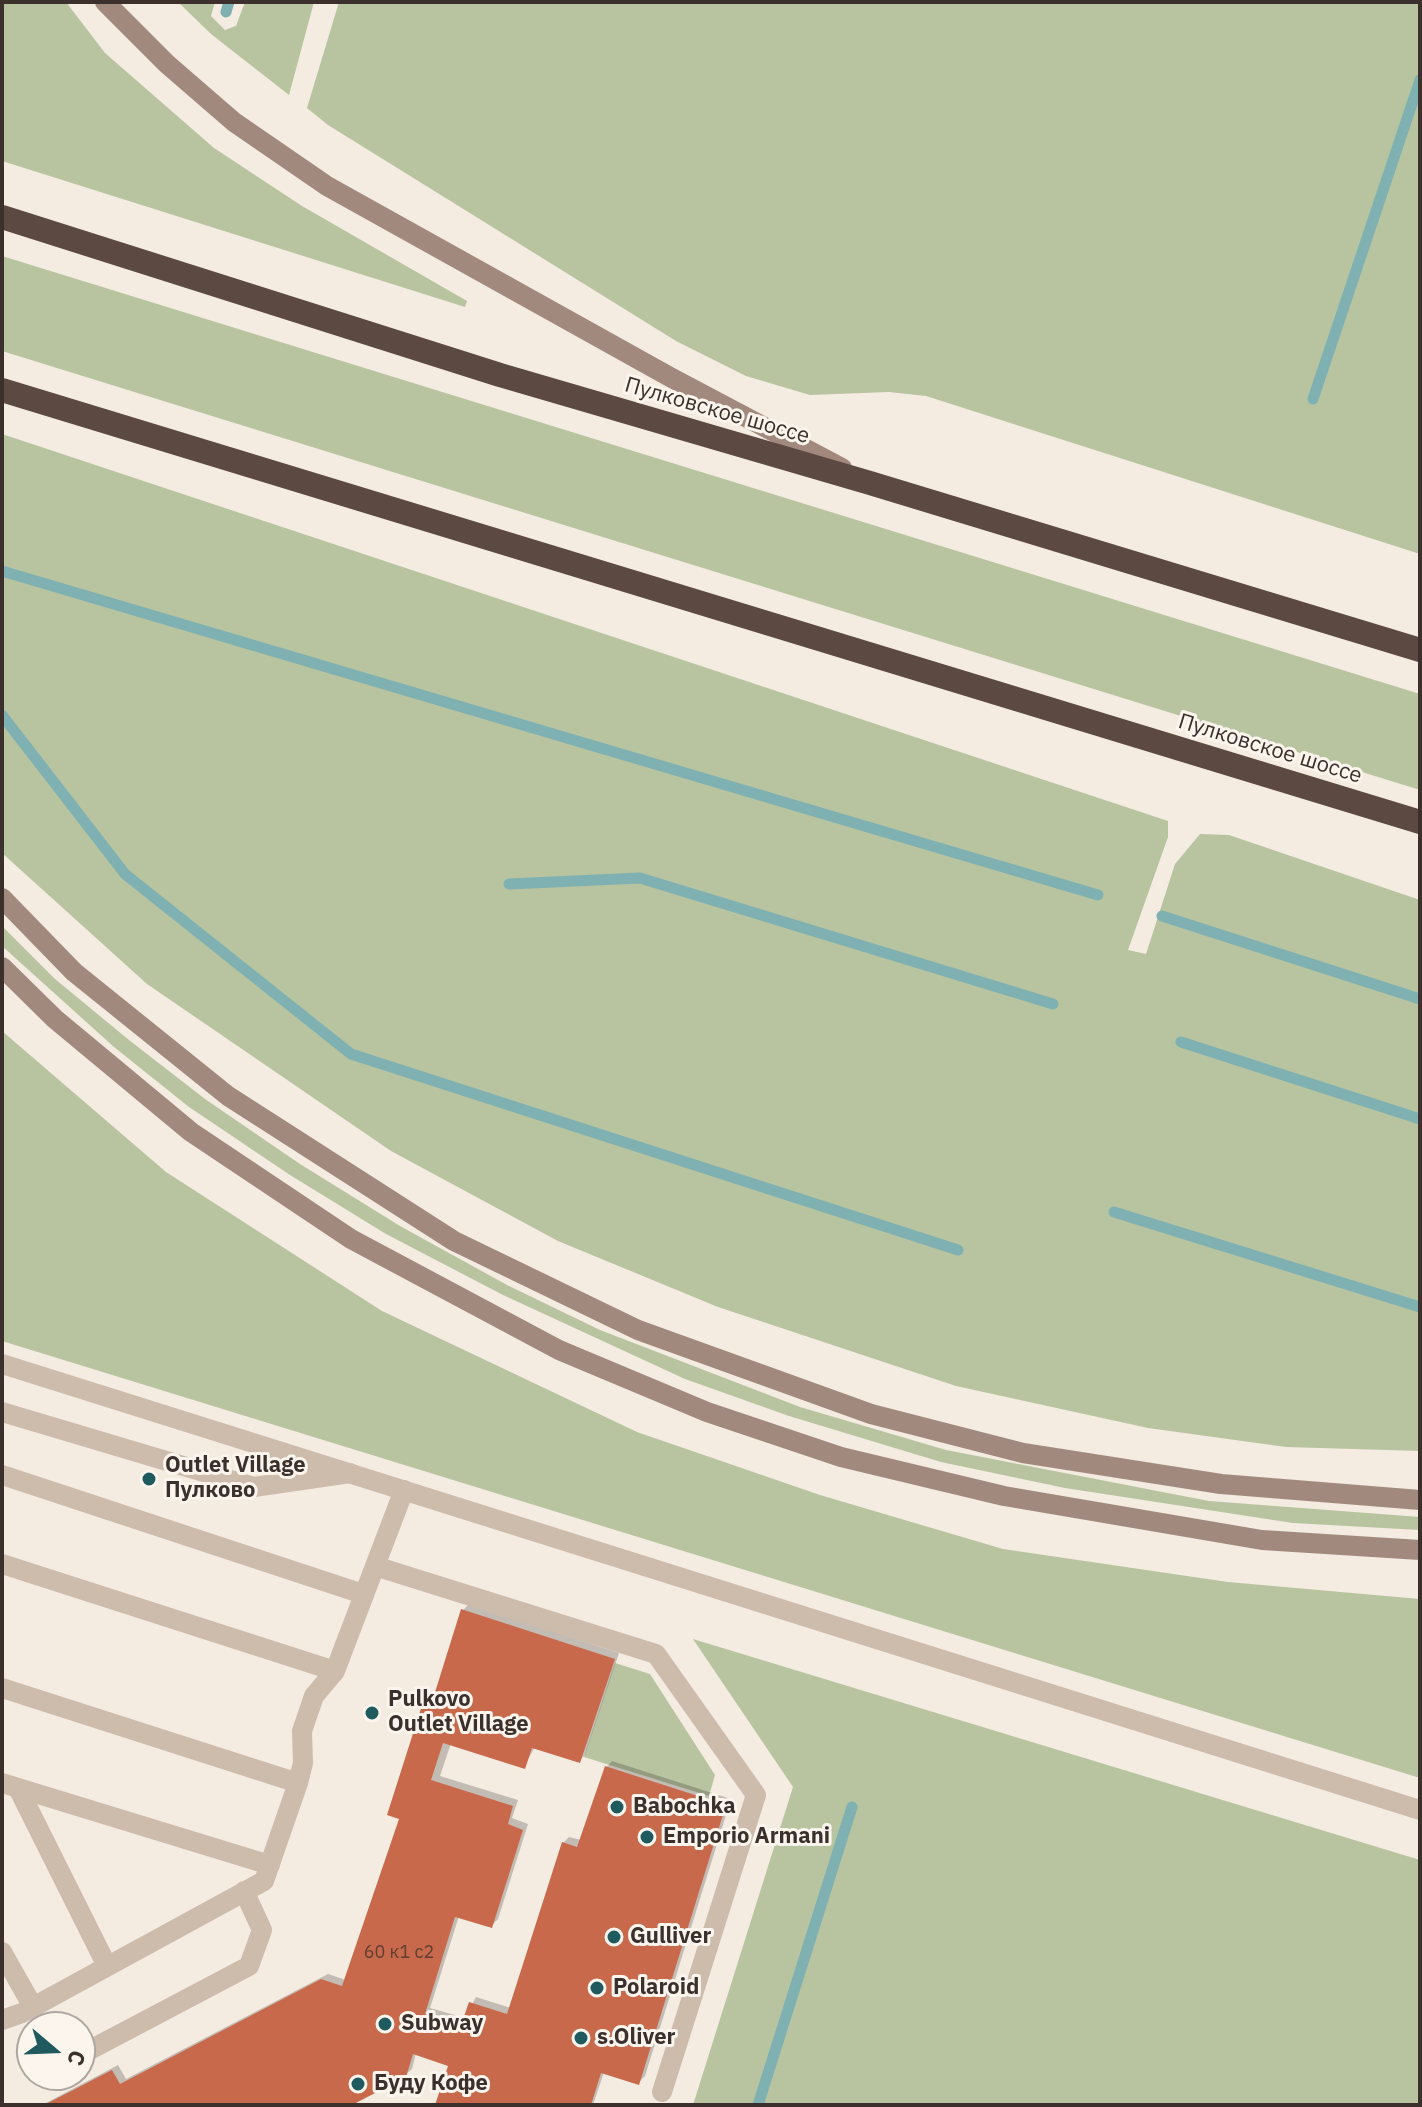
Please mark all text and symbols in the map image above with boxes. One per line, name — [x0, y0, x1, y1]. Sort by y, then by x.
street label: Пулковское шоссе — [622, 372, 812, 450]
street label: Пулковское шоссе — [1175, 708, 1365, 790]
place label: Outlet Village Пулково — [165, 1453, 306, 1504]
marker: Outlet Village Пулково — [140, 1470, 158, 1488]
place label: Pulkovo Outlet Village — [388, 1687, 529, 1738]
marker: Pulkovo Outlet Village — [363, 1704, 381, 1722]
place label: Babochka — [633, 1794, 736, 1820]
marker: Babochka — [608, 1798, 626, 1816]
place label: Emporio Armani — [663, 1824, 830, 1850]
marker: Emporio Armani — [638, 1828, 656, 1846]
place label: Gulliver — [630, 1924, 711, 1950]
marker: Gulliver — [605, 1928, 623, 1946]
house number: 60 к1 c2 — [364, 1942, 434, 1964]
place label: Polaroid — [613, 1975, 699, 2001]
marker: Polaroid — [588, 1979, 606, 1997]
north arrow — [16, 2011, 96, 2091]
place label: Subway — [401, 2011, 483, 2037]
marker: Subway — [376, 2015, 394, 2033]
place label: s.Oliver — [597, 2025, 675, 2051]
marker: s.Oliver — [572, 2029, 590, 2047]
text: С — [61, 2047, 93, 2070]
place label: Буду Кофе — [374, 2071, 488, 2097]
marker: Буду Кофе — [349, 2075, 367, 2093]

